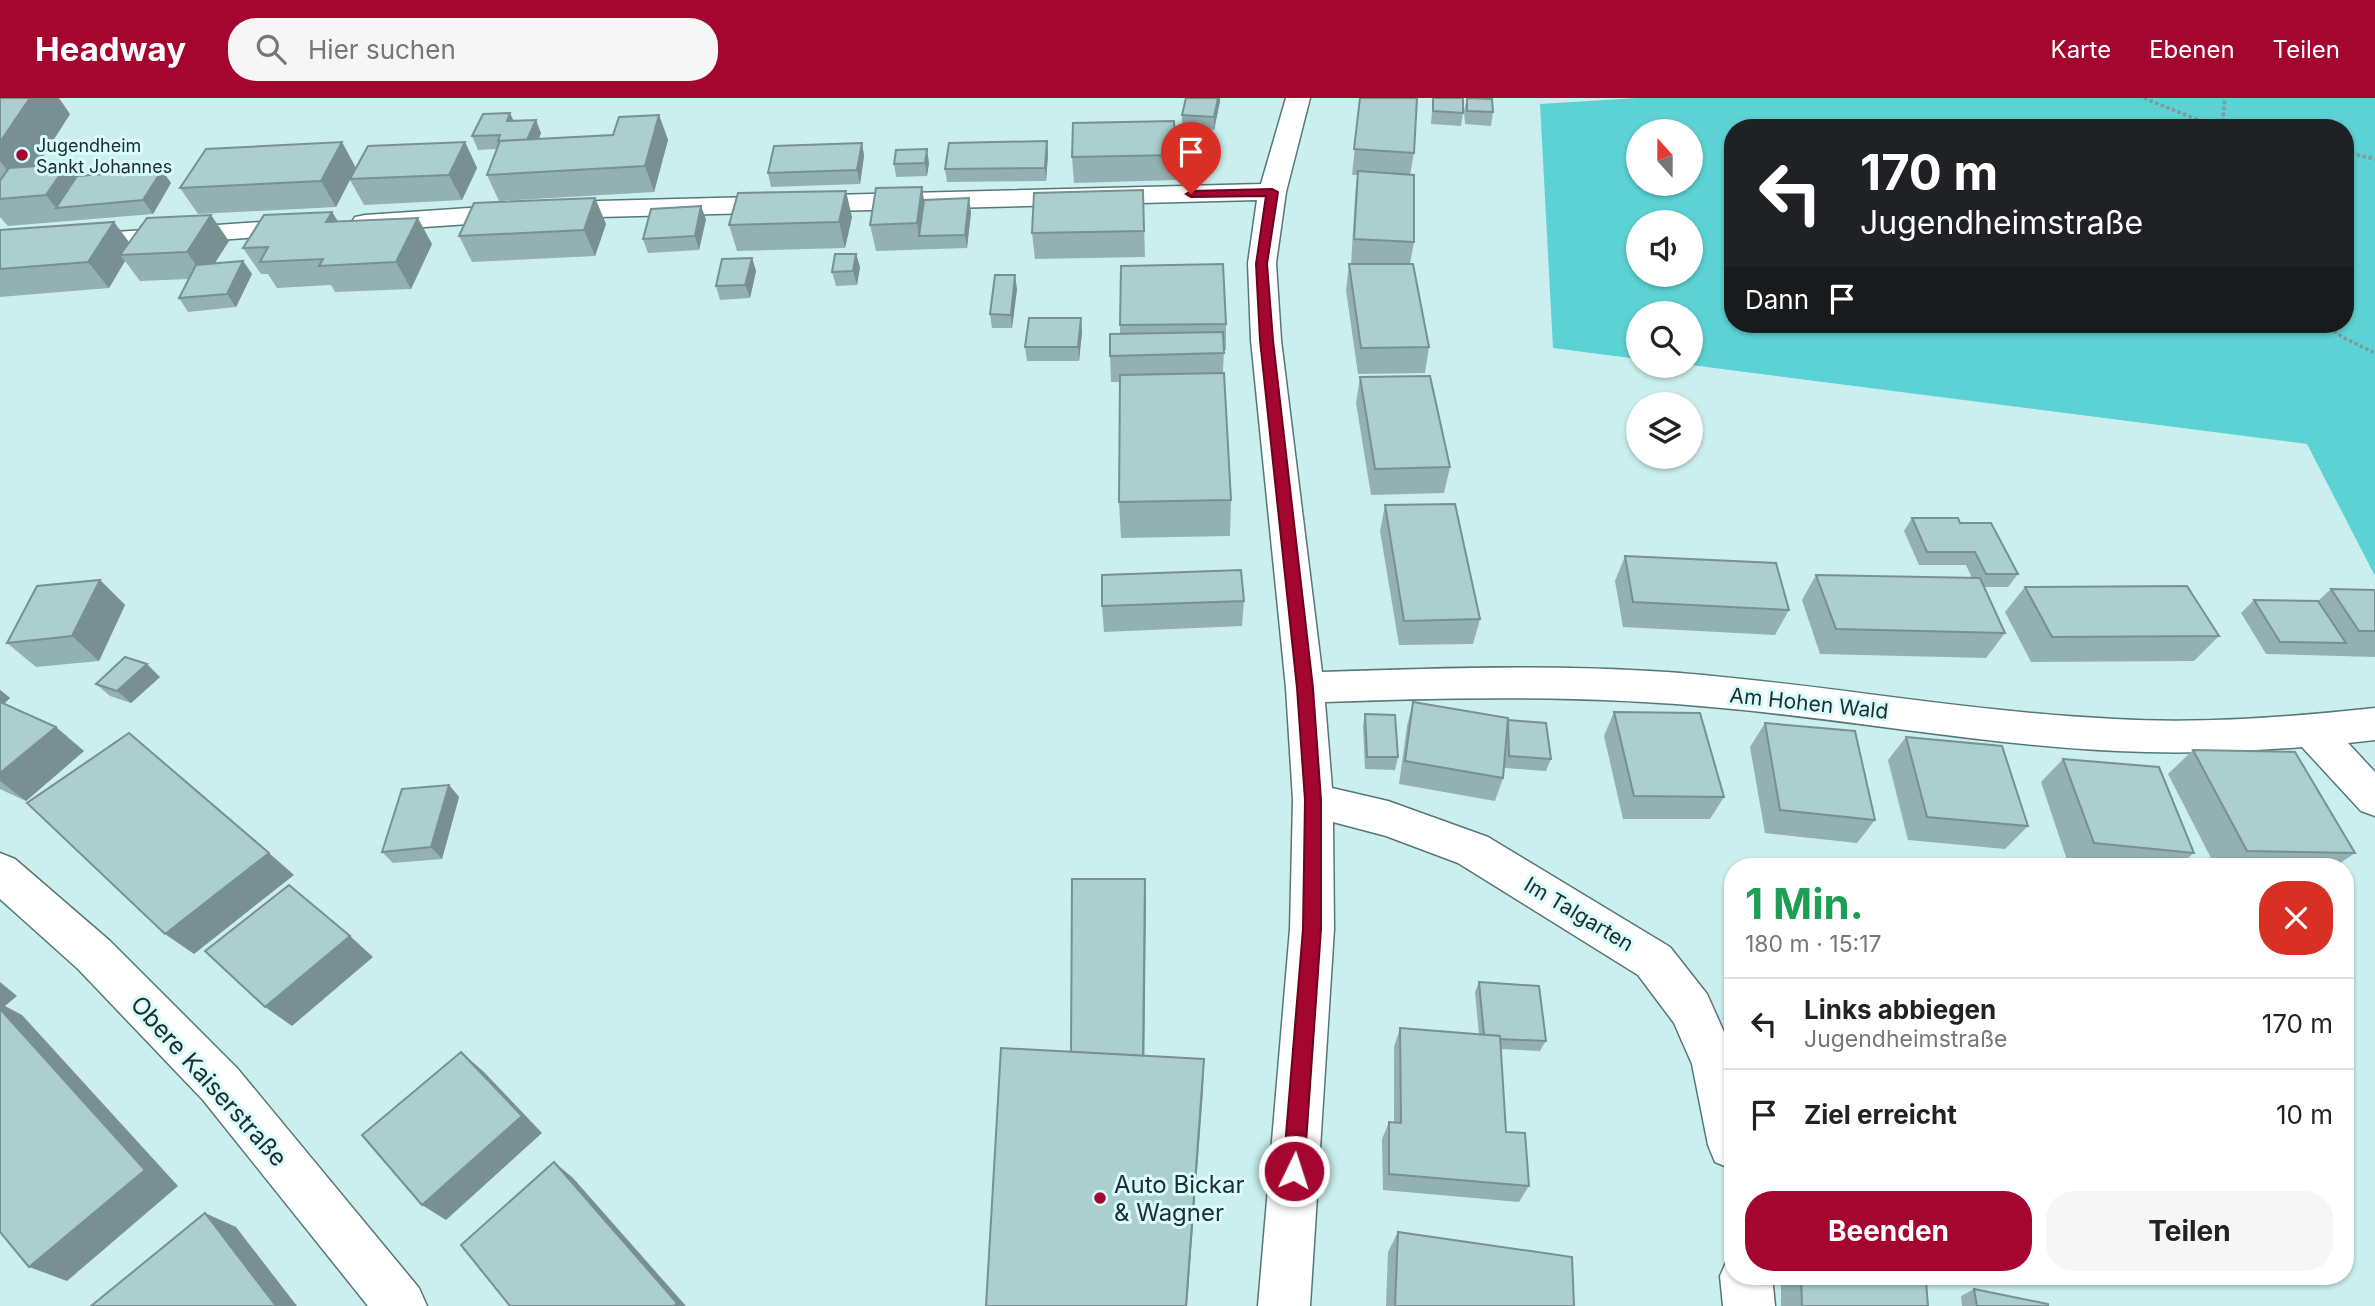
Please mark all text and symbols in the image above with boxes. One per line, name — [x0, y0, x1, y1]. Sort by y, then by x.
search box — [228, 18, 718, 81]
text: Headway — [35, 29, 186, 69]
icon: search — [252, 30, 290, 68]
text: Hier suchen — [308, 34, 456, 65]
text: Karte — [2051, 35, 2111, 64]
text: Ebenen — [2149, 35, 2235, 64]
text: Teilen — [2273, 35, 2340, 64]
north arrow — [1626, 119, 1703, 196]
map controls — [1626, 119, 1703, 469]
pin — [1161, 122, 1221, 194]
icon: arrive — [1172, 133, 1210, 171]
place label: Jugendheim Sankt Johannes — [36, 135, 172, 177]
text: 170 m — [1860, 143, 1998, 202]
marker: Jugendheim Sankt Johannes — [14, 147, 30, 163]
icon: left — [1745, 147, 1836, 238]
text: Jugendheimstraße — [1860, 203, 2143, 242]
button: sound — [1626, 210, 1703, 287]
icon: arrive — [1823, 280, 1861, 318]
text: Dann — [1745, 284, 1809, 315]
button: search — [1626, 301, 1703, 378]
button: layers — [1626, 392, 1703, 469]
street label: Am Hohen Wald — [1728, 682, 1890, 724]
street label: Im Talgarten — [1520, 872, 1638, 956]
text: 1 Min. — [1745, 878, 1864, 929]
button: close — [2259, 881, 2333, 955]
text: 180 m · 15:17 — [1745, 930, 1882, 958]
street label: Obere Kaiserstraße — [125, 990, 293, 1172]
text: Links abbiegen — [1804, 994, 1996, 1025]
icon: left — [1745, 1005, 1783, 1043]
text: 170 m — [2262, 1008, 2333, 1039]
text: Jugendheimstraße — [1804, 1025, 2007, 1053]
icon: arrive — [1745, 1096, 1783, 1134]
text: Ziel erreicht — [1804, 1099, 1957, 1130]
text: 10 m — [2276, 1099, 2333, 1130]
position arrow — [1257, 1134, 1331, 1208]
place label: Auto Bickar & Wagner — [1114, 1170, 1244, 1227]
marker: Auto Bickar & Wagner — [1092, 1190, 1108, 1206]
button: Beenden — [1745, 1191, 2032, 1271]
button: Teilen — [2046, 1191, 2333, 1271]

